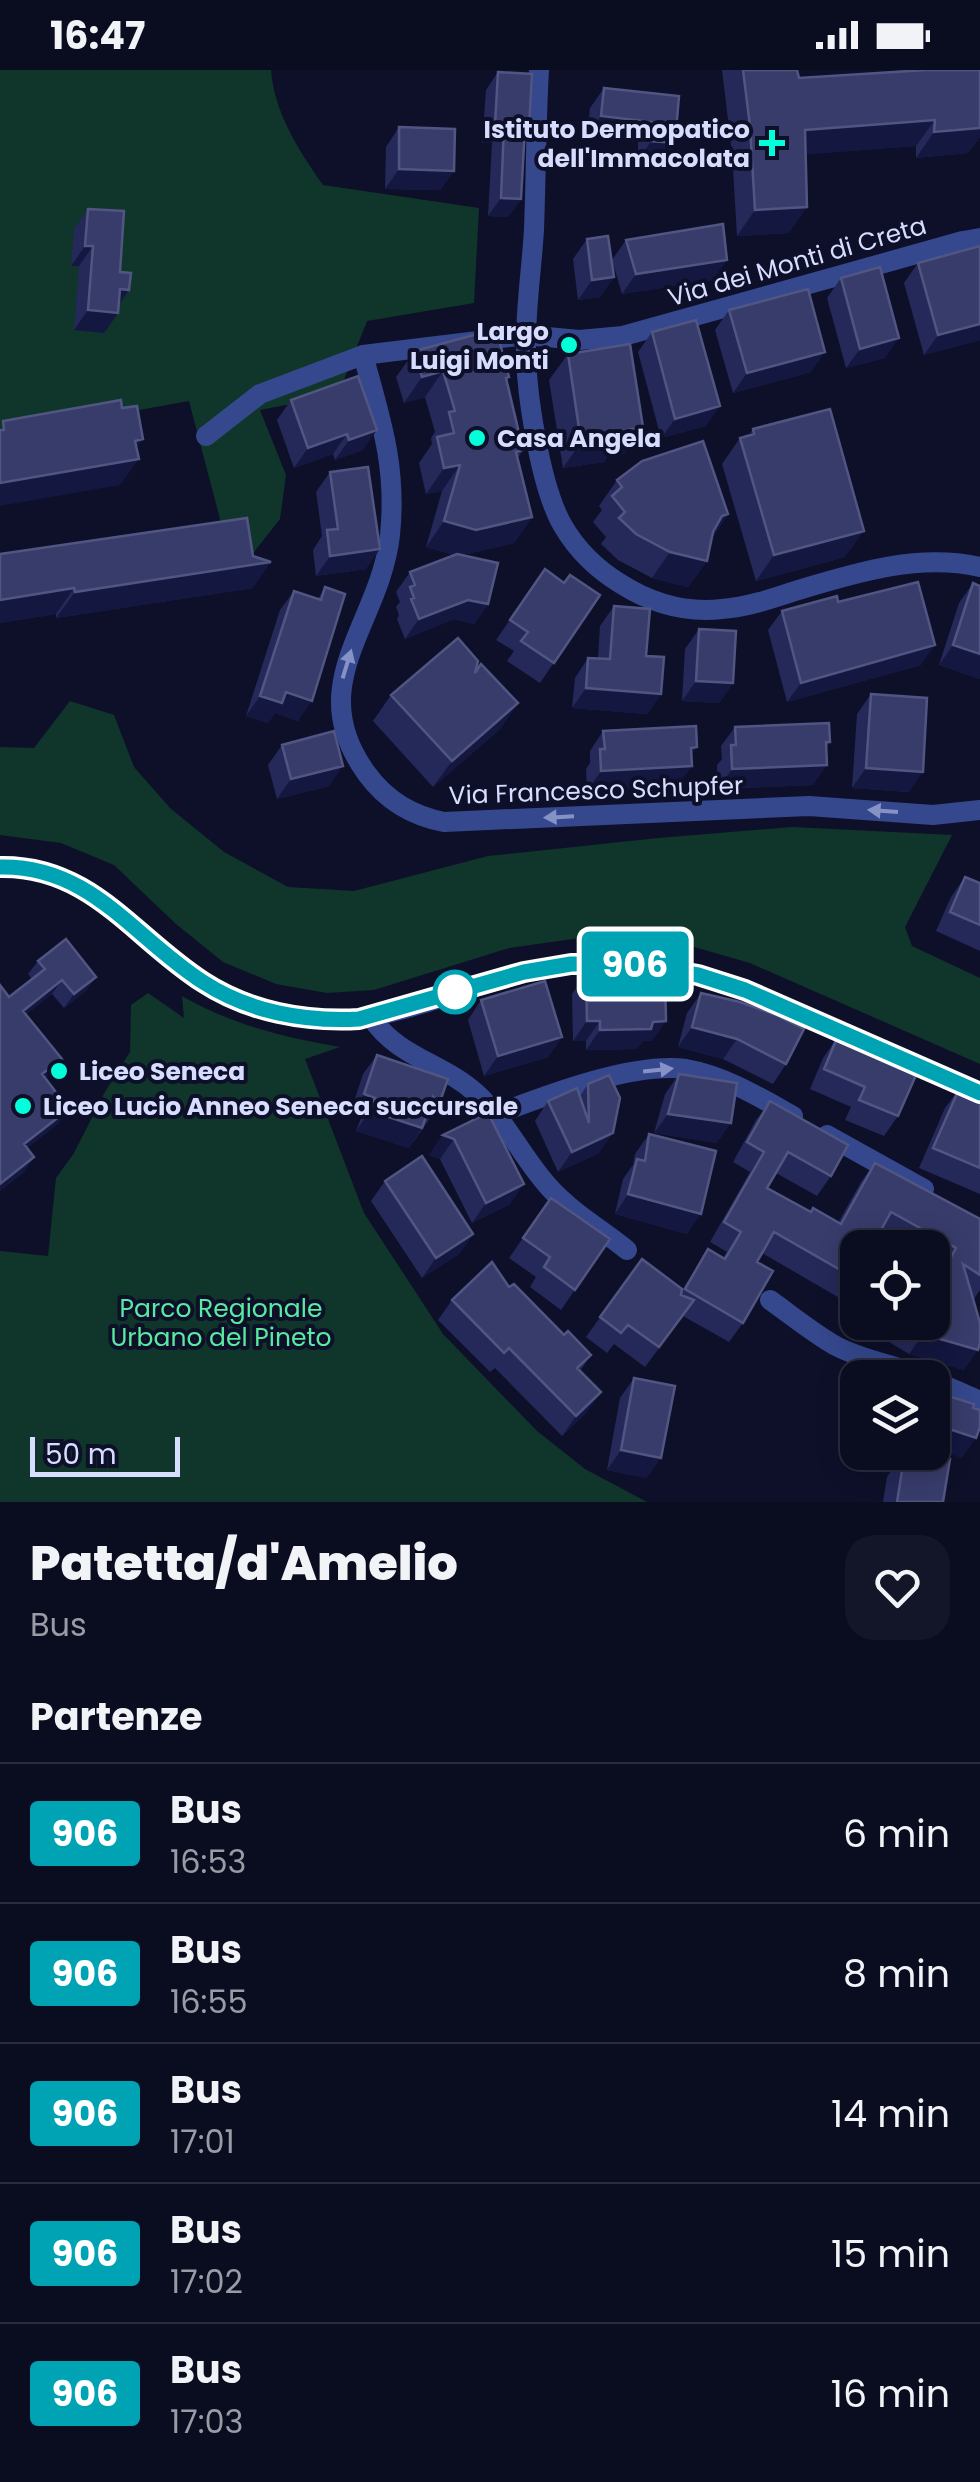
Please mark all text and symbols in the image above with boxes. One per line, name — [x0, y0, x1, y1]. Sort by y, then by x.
text: 16:47 — [50, 9, 145, 62]
place label: Istituto Dermopatico dell'Immacolata — [484, 112, 750, 176]
marker: Istituto Dermopatico dell'Immacolata — [759, 130, 785, 156]
street label: Via dei Monti di Creta — [664, 208, 930, 315]
place label: Largo Luigi Monti — [410, 314, 549, 378]
marker: Largo Luigi Monti — [558, 334, 580, 356]
place label: Casa Angela — [497, 421, 661, 456]
marker: Casa Angela — [466, 427, 488, 449]
one-way arrow — [340, 648, 355, 678]
street label: Via Francesco Schupfer — [448, 768, 744, 813]
one-way arrow — [867, 803, 898, 819]
one-way arrow — [542, 809, 574, 825]
line badge: 906 — [578, 932, 692, 996]
text: 906 — [602, 940, 668, 989]
unlabelled marker — [434, 971, 476, 1013]
place label: Liceo Seneca — [79, 1054, 245, 1089]
marker: Liceo Seneca — [48, 1060, 70, 1082]
one-way arrow — [643, 1062, 674, 1078]
place label: Liceo Lucio Anneo Seneca succursale — [43, 1089, 518, 1124]
marker: Liceo Lucio Anneo Seneca succursale — [12, 1095, 34, 1117]
map controls — [840, 1230, 950, 1470]
button: locate — [840, 1230, 950, 1340]
park label: Parco Regionale Urbano del Pineto — [110, 1291, 332, 1355]
button: layers — [840, 1360, 950, 1470]
scale bar — [30, 1432, 180, 1476]
text: 50 m — [45, 1435, 116, 1474]
text: Patetta/d'Amelio — [30, 1530, 458, 1597]
button: heart — [845, 1535, 950, 1640]
text: Bus — [30, 1602, 87, 1647]
text: Partenze — [30, 1690, 202, 1743]
text: Bus — [170, 1783, 242, 1836]
text: 6 min — [843, 1807, 950, 1860]
text: 906 — [52, 1809, 118, 1858]
text: 16:53 — [170, 1839, 246, 1884]
text: Bus — [170, 1923, 242, 1976]
text: 8 min — [843, 1947, 950, 2000]
text: 906 — [52, 1949, 118, 1998]
text: 16:55 — [170, 1979, 248, 2024]
text: Bus — [170, 2063, 242, 2116]
text: 14 min — [831, 2087, 950, 2140]
text: 906 — [52, 2089, 118, 2138]
text: 17:01 — [170, 2119, 235, 2164]
text: Bus — [170, 2203, 242, 2256]
text: 15 min — [831, 2227, 950, 2280]
text: 906 — [52, 2229, 118, 2278]
text: 17:02 — [170, 2259, 243, 2304]
text: Bus — [170, 2343, 242, 2396]
text: 16 min — [831, 2367, 950, 2420]
text: 906 — [52, 2369, 118, 2418]
text: 17:03 — [170, 2399, 243, 2444]

